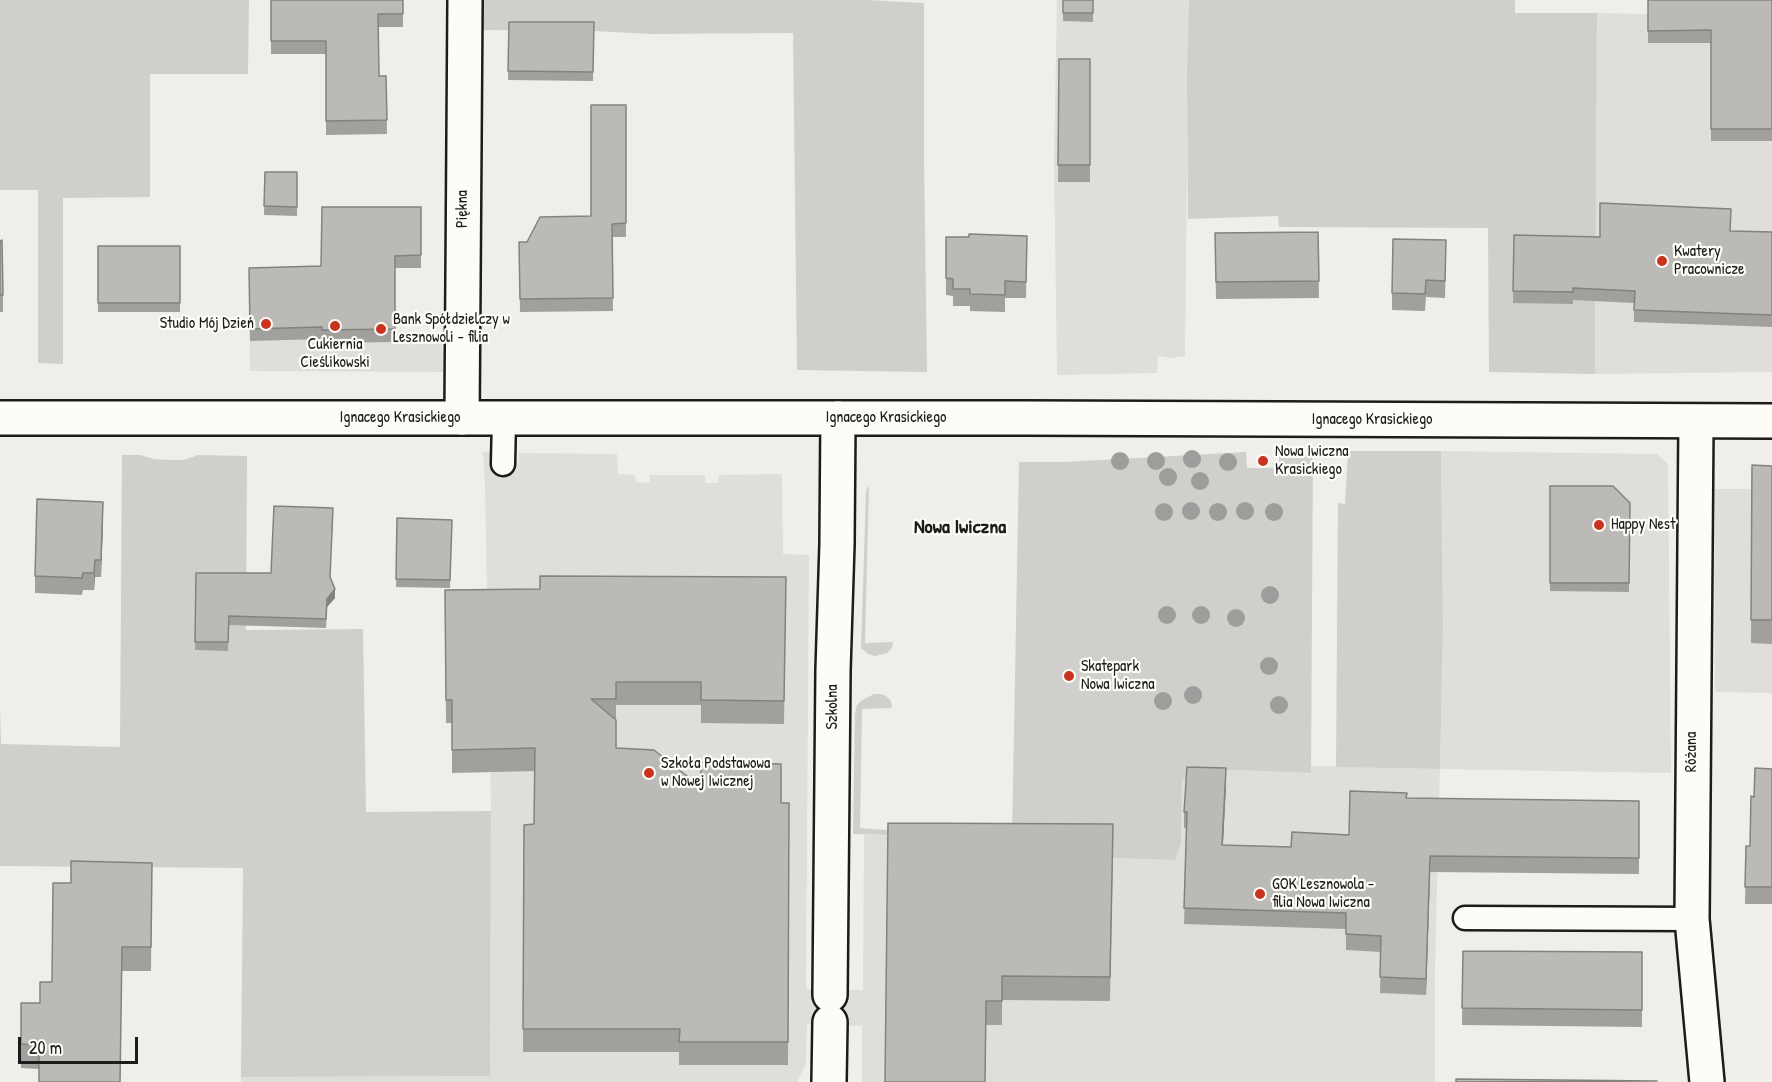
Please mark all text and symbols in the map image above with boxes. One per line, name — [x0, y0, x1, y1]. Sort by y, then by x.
street label: Piękna — [453, 190, 473, 228]
place label: Kwatery Pracownicze — [1674, 242, 1744, 280]
marker: Kwatery Pracownicze — [1655, 254, 1669, 268]
place label: Bank Spółdzielczy w Lesznowoli - filia — [393, 310, 510, 348]
place label: Studio Mój Dzień — [160, 314, 254, 334]
marker: Studio Mój Dzień — [259, 317, 273, 331]
marker: Cukiernia Cieślikowski — [328, 319, 342, 333]
marker: Bank Spółdzielczy w Lesznowoli - filia — [374, 322, 388, 336]
place label: Cukiernia Cieślikowski — [300, 335, 370, 373]
street label: Ignacego Krasickiego — [339, 408, 461, 428]
street label: Ignacego Krasickiego — [825, 408, 947, 428]
street label: Ignacego Krasickiego — [1311, 410, 1433, 430]
place label: Nowa Iwiczna Krasickiego — [1275, 442, 1349, 480]
marker: Nowa Iwiczna Krasickiego — [1256, 454, 1270, 468]
place label: Happy Nest — [1611, 515, 1675, 535]
district label: Nowa Iwiczna — [914, 516, 1006, 540]
marker: Happy Nest — [1592, 518, 1606, 532]
place label: Skatepark Nowa Iwiczna — [1081, 657, 1155, 695]
marker: Skatepark Nowa Iwiczna — [1062, 669, 1076, 683]
street label: Szkolna — [823, 684, 843, 730]
street label: Różana — [1682, 732, 1702, 772]
place label: Szkoła Podstawowa w Nowej Iwicznej — [661, 754, 770, 792]
marker: Szkoła Podstawowa w Nowej Iwicznej — [642, 766, 656, 780]
place label: GOK Lesznowola - filia Nowa Iwiczna — [1272, 875, 1374, 913]
marker: GOK Lesznowola - filia Nowa Iwiczna — [1253, 887, 1267, 901]
scale bar — [21, 1025, 141, 1063]
text: 20 m — [29, 1035, 62, 1060]

